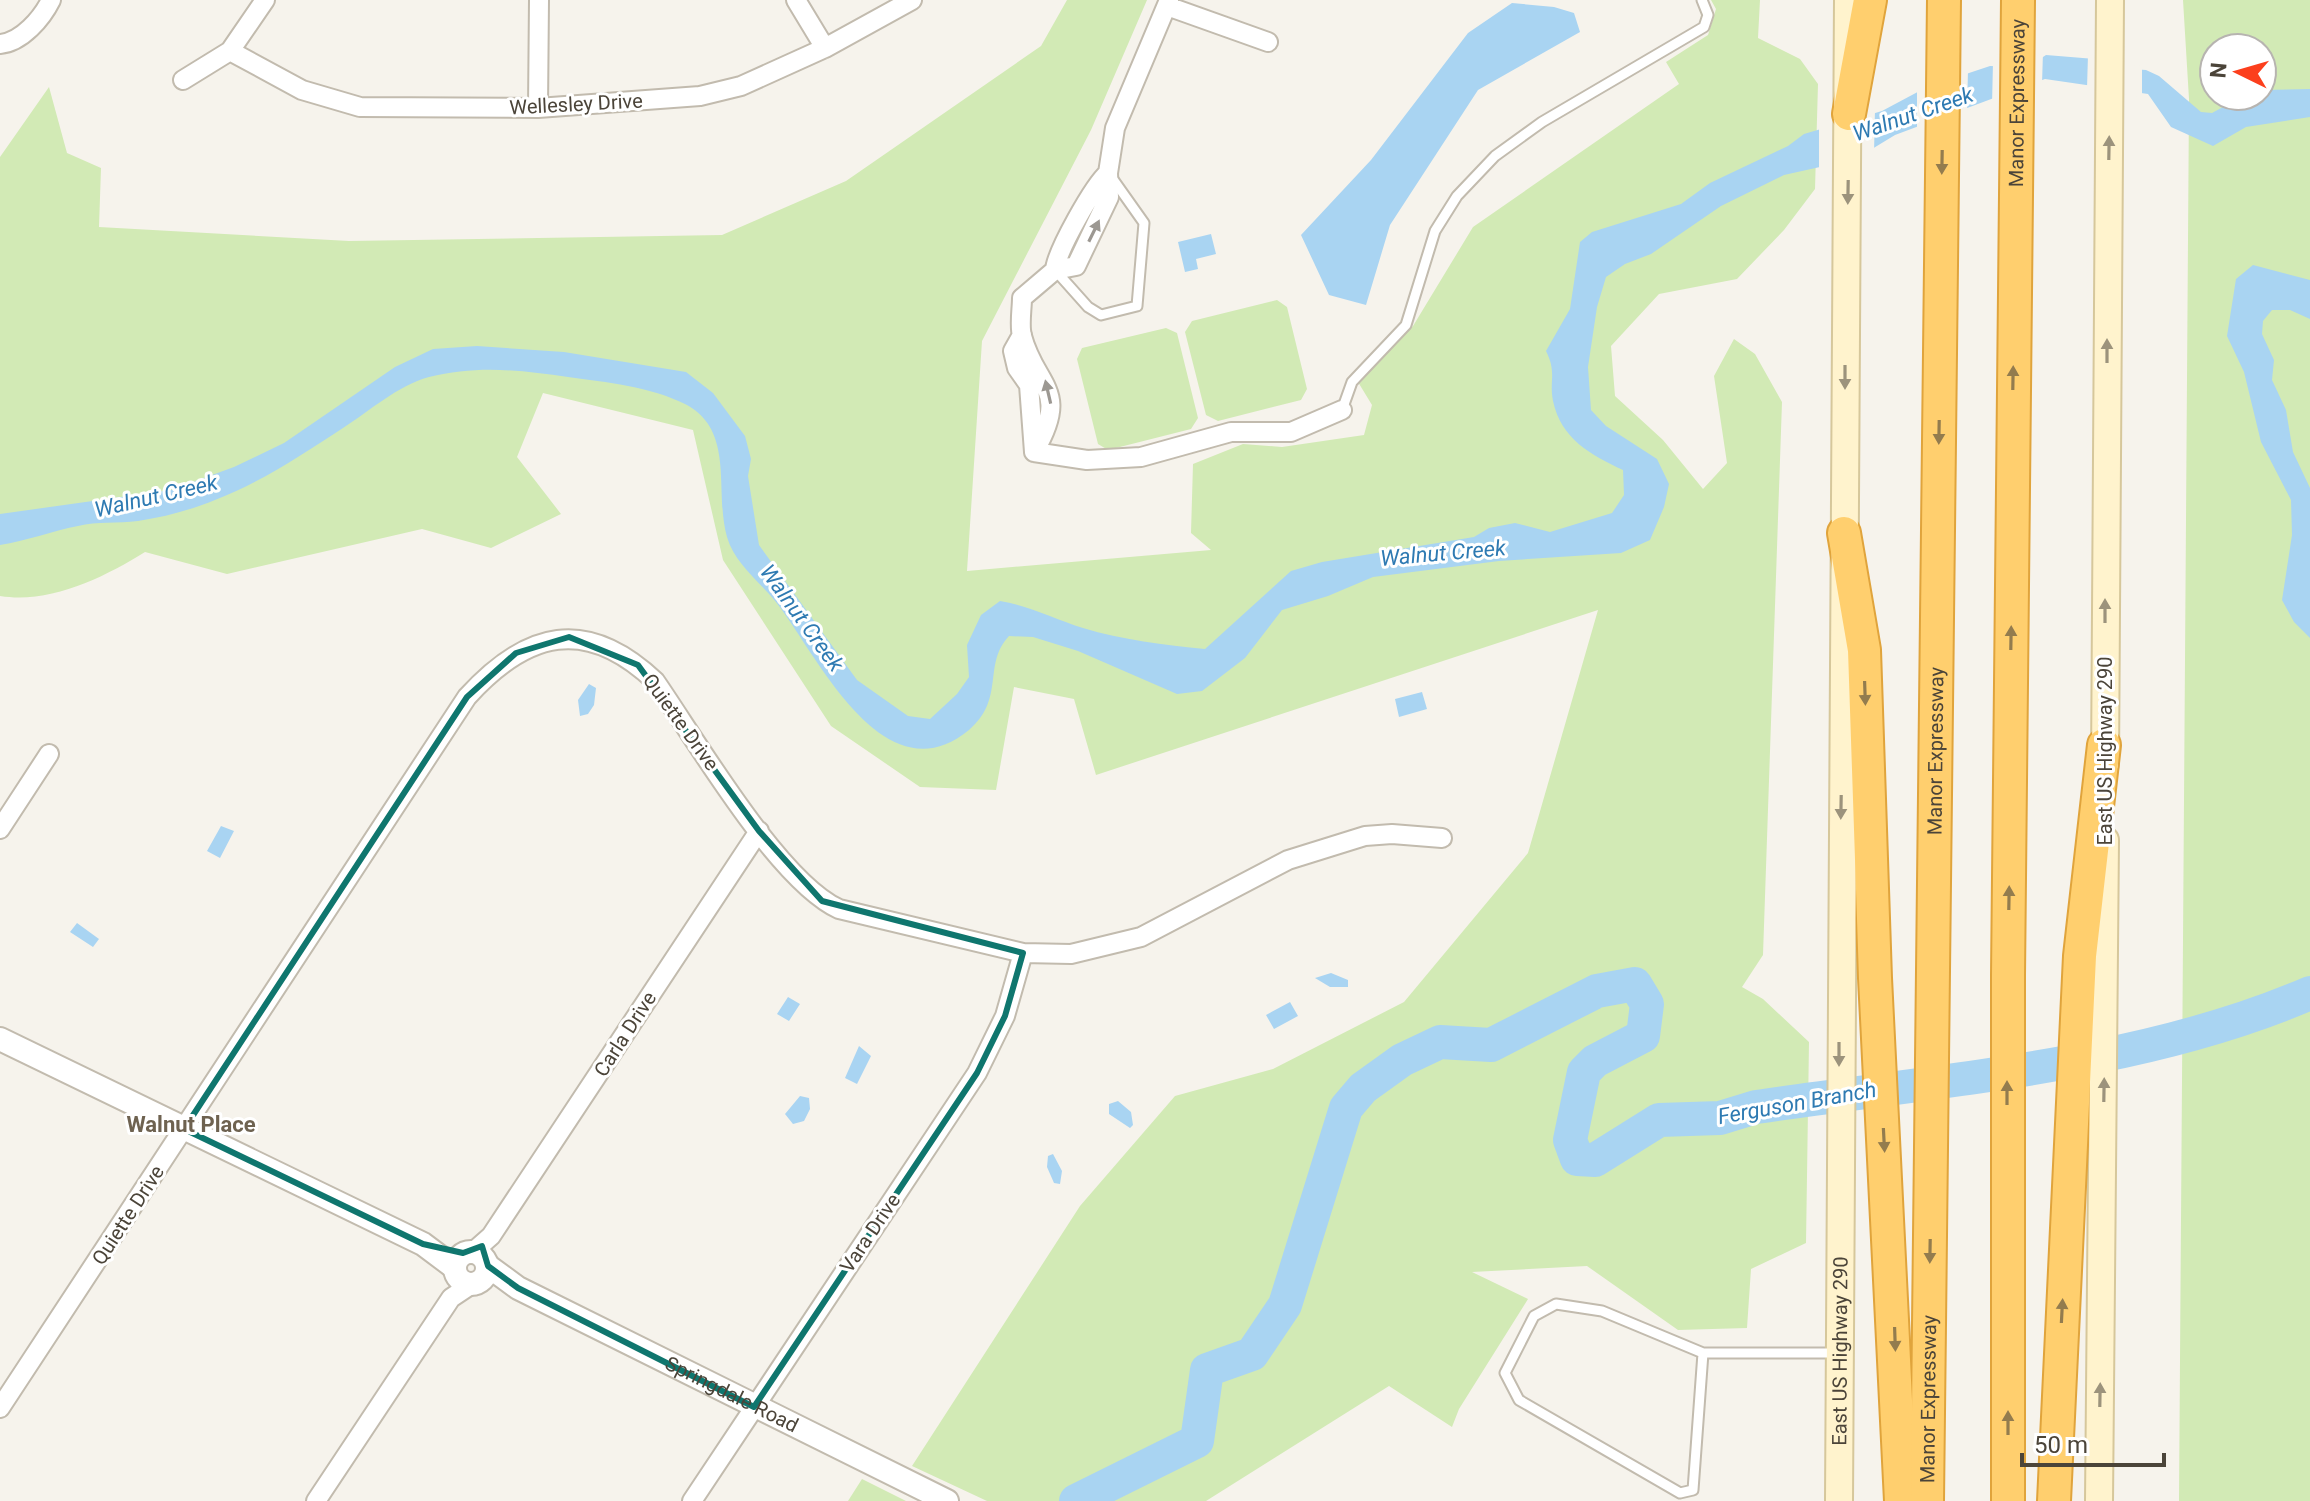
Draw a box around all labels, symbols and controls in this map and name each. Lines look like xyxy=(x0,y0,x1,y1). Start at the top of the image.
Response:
street label: Manor Expressway xyxy=(2004,18,2030,187)
north arrow xyxy=(2198,32,2278,112)
text: N xyxy=(2205,61,2232,79)
water label: Walnut Creek xyxy=(1850,81,1978,146)
street label: Wellesley Drive xyxy=(509,89,643,119)
one-way arrow xyxy=(2102,135,2115,160)
one-way arrow xyxy=(1936,150,1948,175)
one-way arrow xyxy=(1841,180,1854,205)
one-way arrow xyxy=(1087,219,1100,242)
one-way arrow xyxy=(2101,338,2113,363)
one-way arrow xyxy=(1839,365,1851,390)
one-way arrow xyxy=(2007,365,2019,390)
one-way arrow xyxy=(1041,380,1054,405)
one-way arrow xyxy=(1933,420,1945,445)
water label: Walnut Creek xyxy=(92,469,221,522)
water label: Walnut Creek xyxy=(1379,535,1508,571)
water label: Walnut Creek xyxy=(755,560,850,677)
one-way arrow xyxy=(2099,598,2111,623)
one-way arrow xyxy=(2005,625,2017,650)
street label: East US Highway 290 xyxy=(2093,656,2117,846)
street label: Manor Expressway xyxy=(1923,666,1948,835)
street label: Quiette Drive xyxy=(638,669,724,775)
one-way arrow xyxy=(1859,681,1872,706)
one-way arrow xyxy=(1835,795,1847,820)
one-way arrow xyxy=(2002,885,2015,910)
street label: Carla Drive xyxy=(589,987,661,1081)
one-way arrow xyxy=(1833,1042,1845,1067)
water label: Ferguson Branch xyxy=(1716,1077,1878,1129)
one-way arrow xyxy=(2098,1077,2111,1102)
one-way arrow xyxy=(2001,1080,2013,1105)
district label: Walnut Place xyxy=(126,1112,256,1137)
one-way arrow xyxy=(1877,1128,1890,1153)
street label: Quiette Drive xyxy=(87,1161,169,1269)
street label: Vara Drive xyxy=(835,1189,905,1277)
one-way arrow xyxy=(1924,1239,1936,1264)
street label: East US Highway 290 xyxy=(1827,1256,1852,1446)
one-way arrow xyxy=(2055,1298,2068,1323)
street label: Manor Expressway xyxy=(1915,1314,1941,1483)
one-way arrow xyxy=(1889,1327,1902,1352)
street label: Springdale Road xyxy=(661,1351,802,1437)
one-way arrow xyxy=(2094,1382,2107,1407)
one-way arrow xyxy=(2001,1410,2014,1435)
scale bar xyxy=(2022,1417,2164,1467)
text: 50 m xyxy=(2034,1431,2088,1459)

